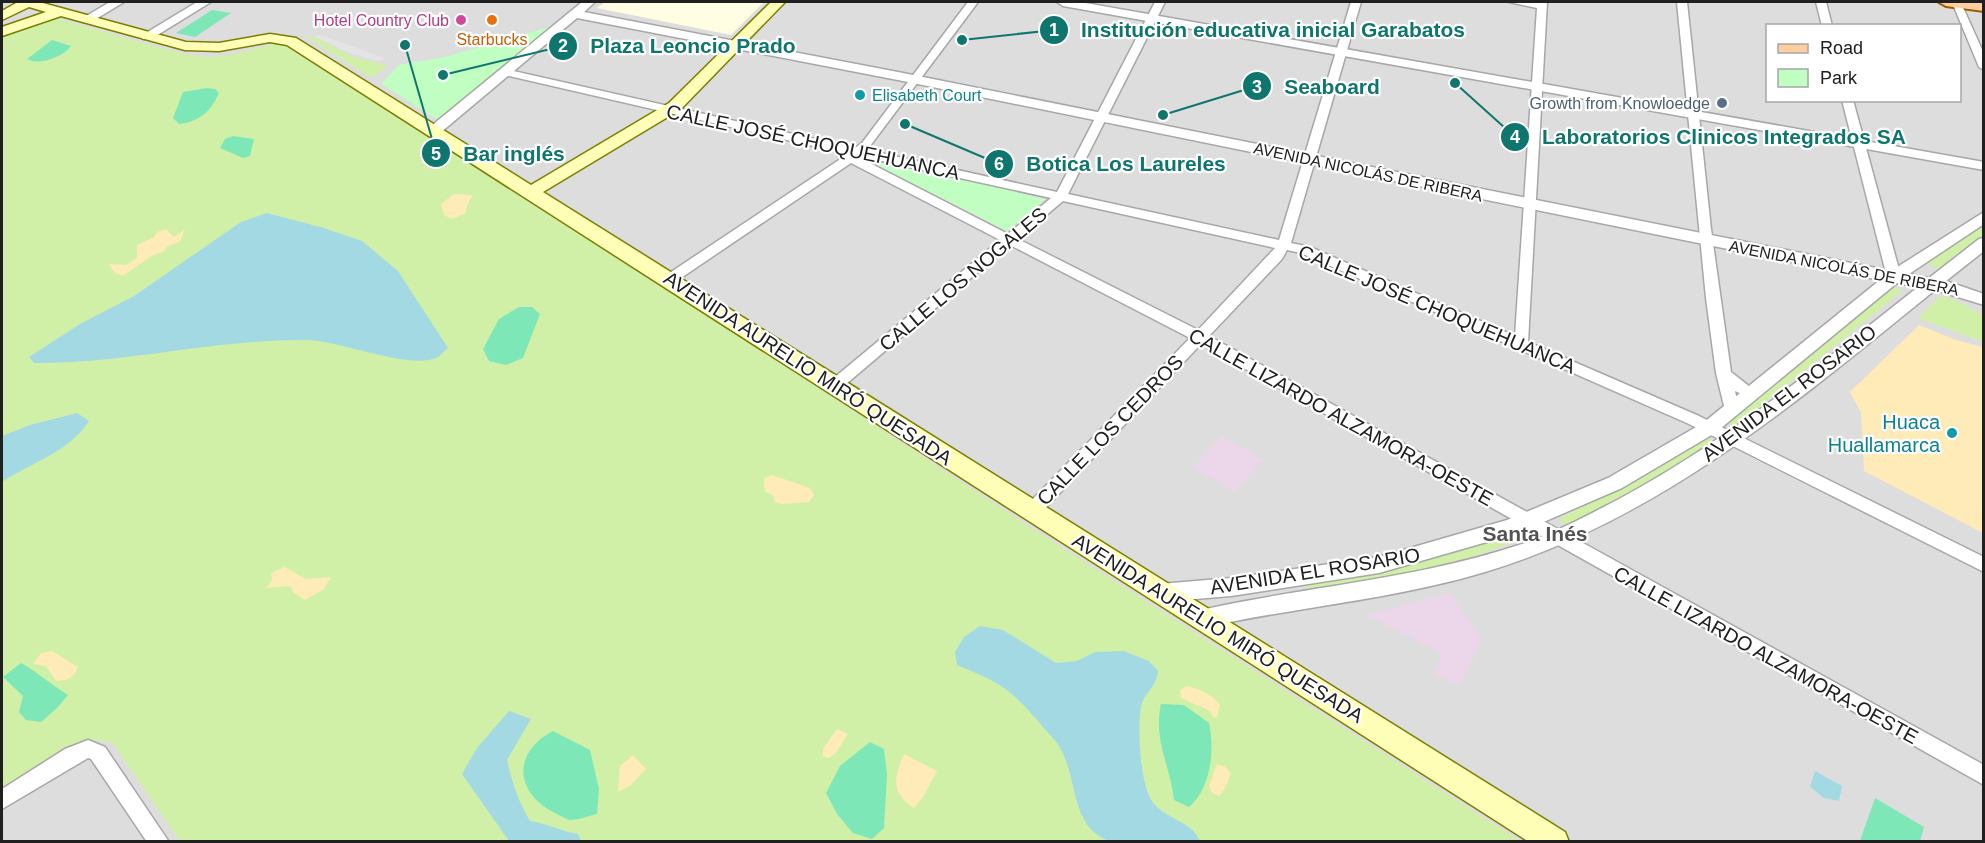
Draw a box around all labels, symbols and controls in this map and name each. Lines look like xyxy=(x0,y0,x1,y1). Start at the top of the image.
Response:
callout: Institución educativa inicial Garabatos xyxy=(1039,10,1477,49)
place label: Hotel Country Club xyxy=(314,12,449,29)
marker: Hotel Country Club xyxy=(454,13,468,27)
marker: Starbucks xyxy=(485,13,499,27)
text: Institución educativa inicial Garabatos xyxy=(1081,18,1465,41)
text: 1 xyxy=(1049,20,1059,40)
legend xyxy=(1766,24,1961,102)
callout: Plaza Leoncio Prado xyxy=(548,27,808,66)
place label: Starbucks xyxy=(456,31,528,48)
text: Plaza Leoncio Prado xyxy=(590,34,796,57)
text: 2 xyxy=(558,36,568,56)
text: Road xyxy=(1820,38,1863,58)
callout: Seaboard xyxy=(1242,67,1391,106)
text: Park xyxy=(1820,68,1858,88)
text: Seaboard xyxy=(1284,75,1380,98)
text: 3 xyxy=(1252,77,1262,97)
place label: Elisabeth Court xyxy=(872,87,982,104)
marker: Elisabeth Court xyxy=(853,88,867,102)
place label: Growth from Knowloedge xyxy=(1529,95,1710,112)
marker: Growth from Knowloedge xyxy=(1715,96,1729,110)
street label: CALLE JOSÉ CHOQUEHUANCA xyxy=(664,100,962,184)
callout: Laboratorios Clinicos Integrados SA xyxy=(1500,117,1918,156)
text: Laboratorios Clinicos Integrados SA xyxy=(1542,125,1906,148)
text: 4 xyxy=(1510,127,1520,147)
callout: Bar inglés xyxy=(421,134,577,173)
street label: AVENIDA NICOLÁS DE RIBERA xyxy=(1252,138,1485,205)
text: Bar inglés xyxy=(463,142,565,165)
text: 5 xyxy=(431,144,441,164)
callout: Botica Los Laureles xyxy=(984,145,1238,184)
text: Botica Los Laureles xyxy=(1026,152,1226,175)
text: 6 xyxy=(994,154,1004,174)
street label: CALLE LOS NOGALES xyxy=(875,203,1051,355)
street label: AVENIDA NICOLÁS DE RIBERA xyxy=(1728,236,1961,299)
street label: CALLE JOSÉ CHOQUEHUANCA xyxy=(1295,240,1579,378)
street label: AVENIDA AURELIO MIRÓ QUESADA xyxy=(660,267,957,470)
street label: AVENIDA EL ROSARIO xyxy=(1698,320,1880,466)
street label: CALLE LIZARDO ALZAMORA-OESTE xyxy=(1185,324,1497,510)
street label: CALLE LOS CEDROS xyxy=(1033,350,1187,510)
place label: Huaca Huallamarca xyxy=(1828,411,1941,456)
marker: Huaca Huallamarca xyxy=(1945,426,1959,440)
district label: Santa Inés xyxy=(1482,522,1588,545)
street label: AVENIDA AURELIO MIRÓ QUESADA xyxy=(1069,529,1368,727)
street label: AVENIDA EL ROSARIO xyxy=(1208,544,1422,598)
street label: CALLE LIZARDO ALZAMORA-OESTE xyxy=(1610,562,1922,748)

